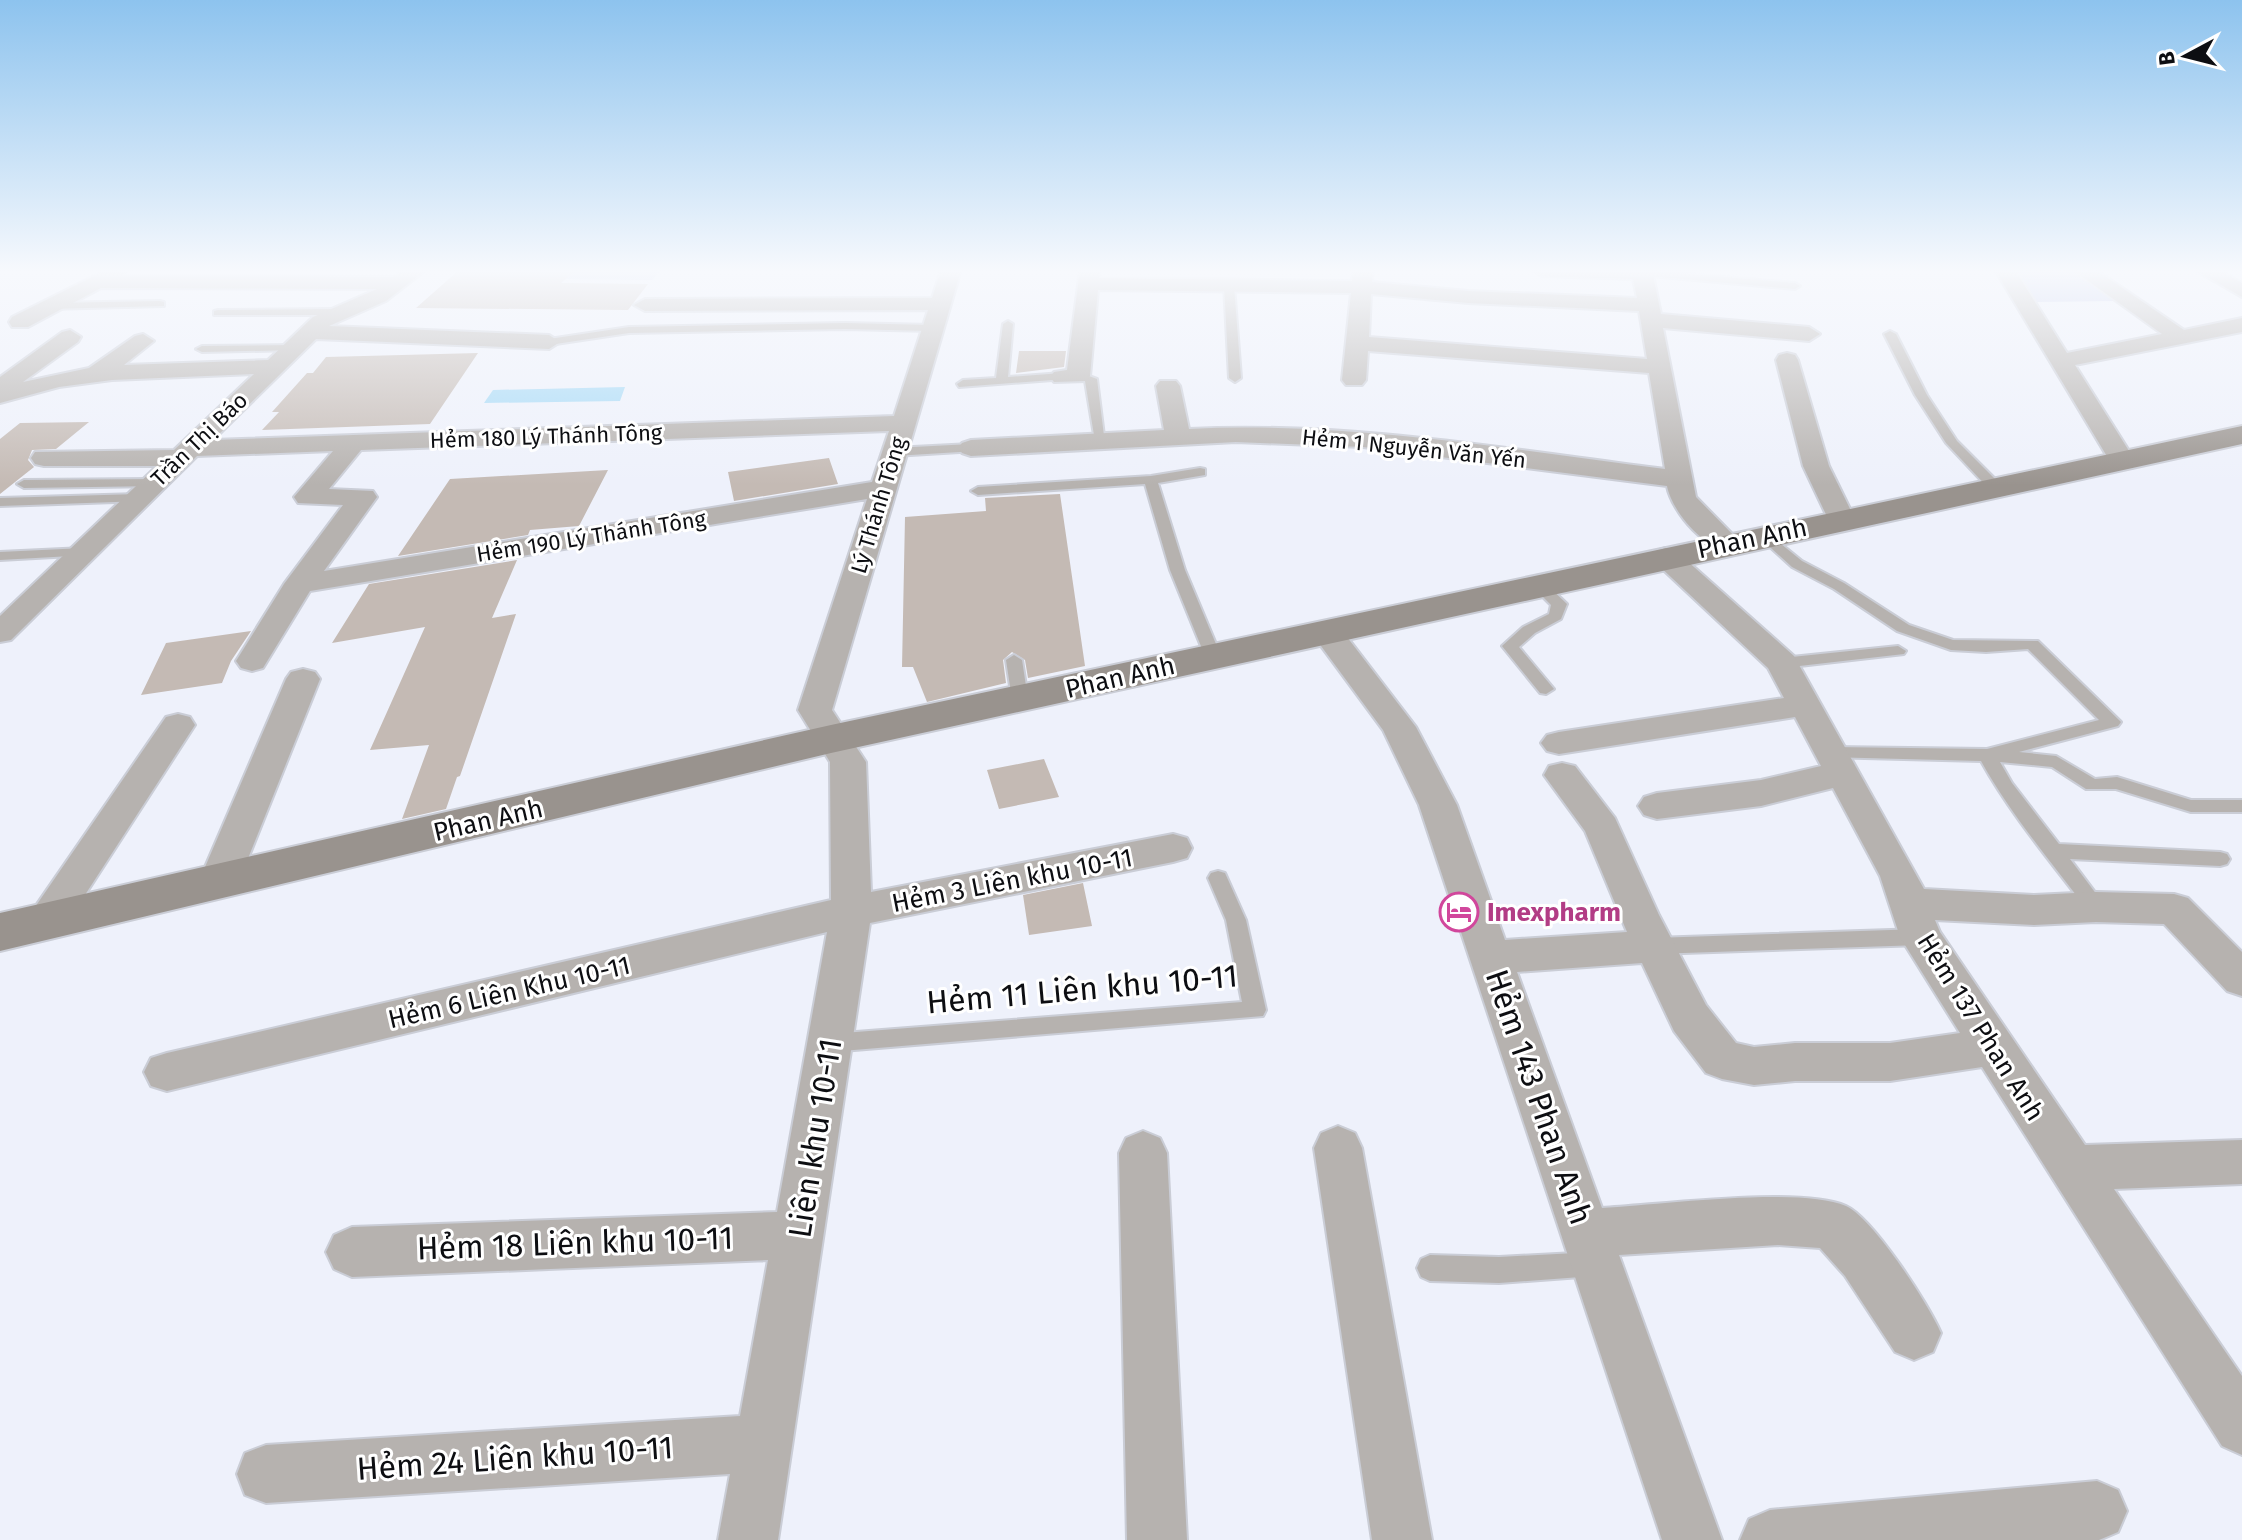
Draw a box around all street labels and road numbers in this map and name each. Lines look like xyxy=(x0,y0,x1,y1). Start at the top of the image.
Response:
street label: Trần Thị Báo xyxy=(146,387,253,492)
street label: Hẻm 180 Lý Thánh Tông xyxy=(429,419,663,454)
street label: Hẻm 1 Nguyễn Văn Yến xyxy=(1301,423,1527,474)
street label: Lý Thánh Tông xyxy=(845,433,912,577)
street label: Hẻm 190 Lý Thánh Tông xyxy=(474,505,708,568)
street label: Phan Anh xyxy=(1694,512,1810,565)
street label: Phan Anh xyxy=(1062,650,1178,705)
street label: Phan Anh xyxy=(430,793,546,848)
street label: Hẻm 3 Liên khu 10-11 xyxy=(889,842,1135,919)
street label: Hẻm 137 Phan Anh xyxy=(1910,928,2051,1127)
street label: Hẻm 6 Liên Khu 10-11 xyxy=(385,950,633,1035)
street label: Hẻm 11 Liên khu 10-11 xyxy=(925,956,1239,1022)
street label: Hẻm 143 Phan Anh xyxy=(1478,965,1600,1229)
street label: Liên khu 10-11 xyxy=(780,1036,850,1240)
street label: Hẻm 18 Liên khu 10-11 xyxy=(416,1218,734,1268)
street label: Hẻm 24 Liên khu 10-11 xyxy=(356,1428,674,1488)

